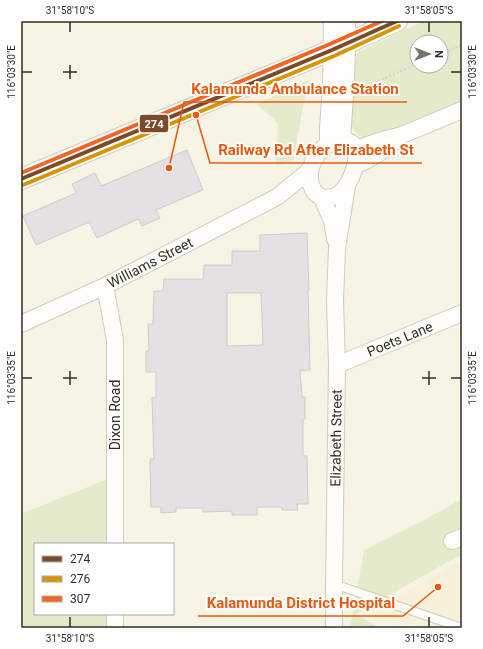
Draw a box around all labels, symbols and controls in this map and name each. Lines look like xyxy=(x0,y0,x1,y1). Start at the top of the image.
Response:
text: 31°58'10"S xyxy=(46,5,94,16)
text: 31°58'05"S xyxy=(405,5,453,16)
north arrow xyxy=(409,34,449,74)
text: 116°03'30"E xyxy=(6,45,17,99)
text: 116°03'30"E xyxy=(467,45,478,99)
text: N xyxy=(432,50,445,58)
callout: Kalamunda Ambulance Station xyxy=(184,75,407,102)
text: Kalamunda Ambulance Station xyxy=(191,80,399,98)
line badge: 274 xyxy=(139,114,169,133)
text: 274 xyxy=(145,118,164,131)
callout: Railway Rd After Elizabeth St xyxy=(210,136,422,163)
text: Railway Rd After Elizabeth St xyxy=(218,141,414,159)
street label: Williams Street xyxy=(105,234,196,291)
street label: Poets Lane xyxy=(364,318,435,360)
text: 116°03'35"E xyxy=(6,351,17,405)
text: 116°03'35"E xyxy=(467,351,478,405)
street label: Dixon Road xyxy=(107,380,123,450)
street label: Elizabeth Street xyxy=(327,389,345,487)
legend xyxy=(34,543,174,615)
text: 274 xyxy=(70,552,90,566)
text: 276 xyxy=(70,572,90,586)
callout: Kalamunda District Hospital xyxy=(198,589,403,616)
text: 307 xyxy=(70,592,90,606)
text: Kalamunda District Hospital xyxy=(207,594,395,612)
text: 31°58'10"S xyxy=(46,633,94,644)
text: 31°58'05"S xyxy=(405,633,453,644)

